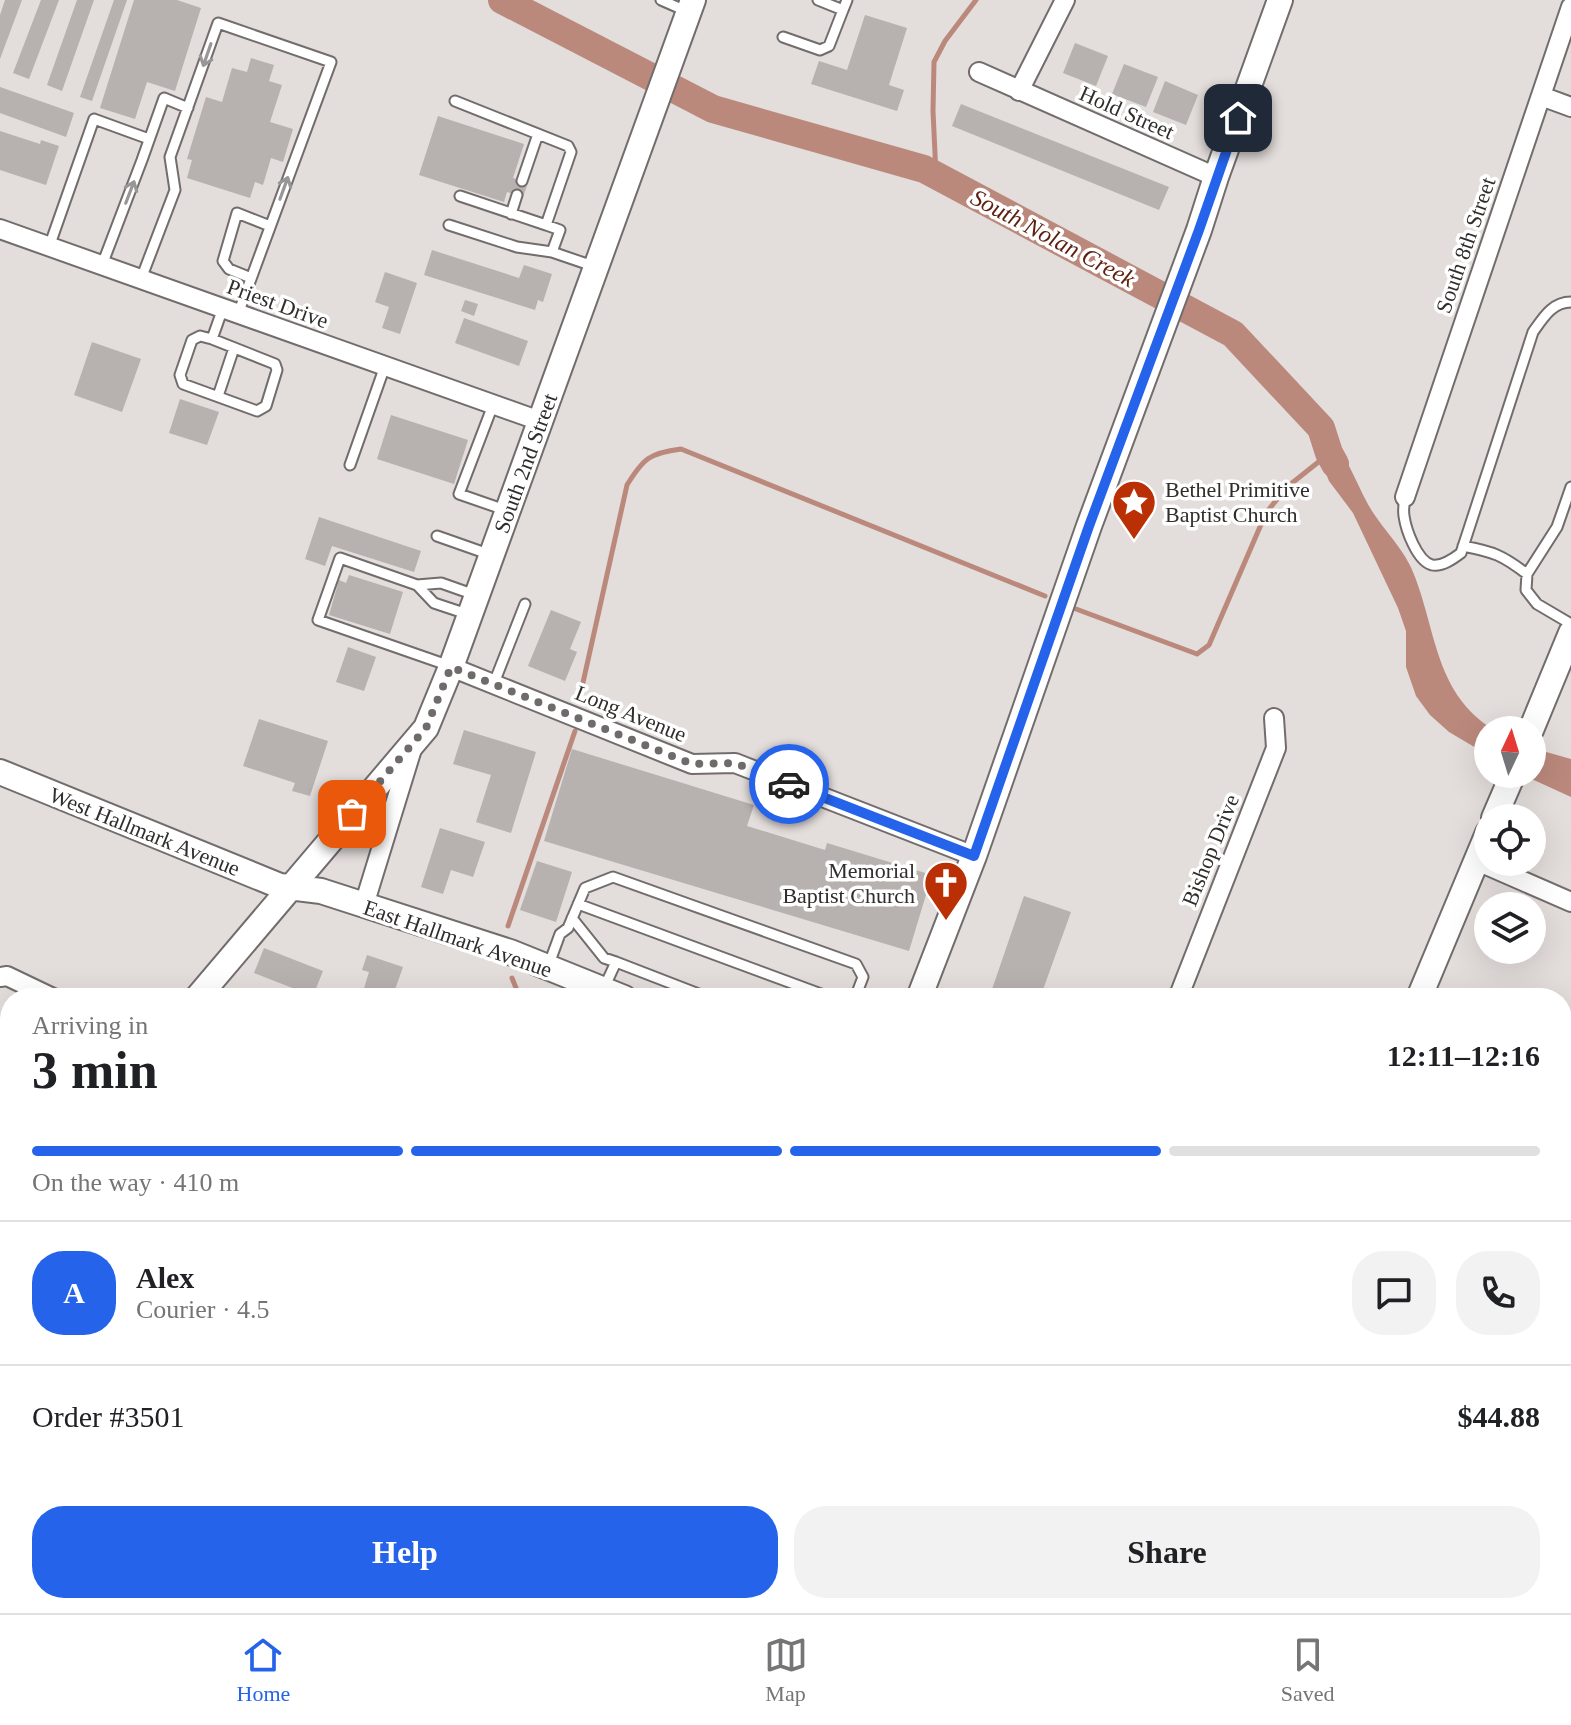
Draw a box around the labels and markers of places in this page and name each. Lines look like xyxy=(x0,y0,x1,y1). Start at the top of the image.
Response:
pin xyxy=(1204,84,1272,152)
place label: Bethel Primitive Baptist Church xyxy=(1165,477,1310,527)
place icon: Bethel Primitive Baptist Church xyxy=(1110,478,1158,541)
pin xyxy=(318,780,386,848)
place label: Memorial Baptist Church xyxy=(782,858,915,908)
church icon: Memorial Baptist Church xyxy=(922,859,970,922)

